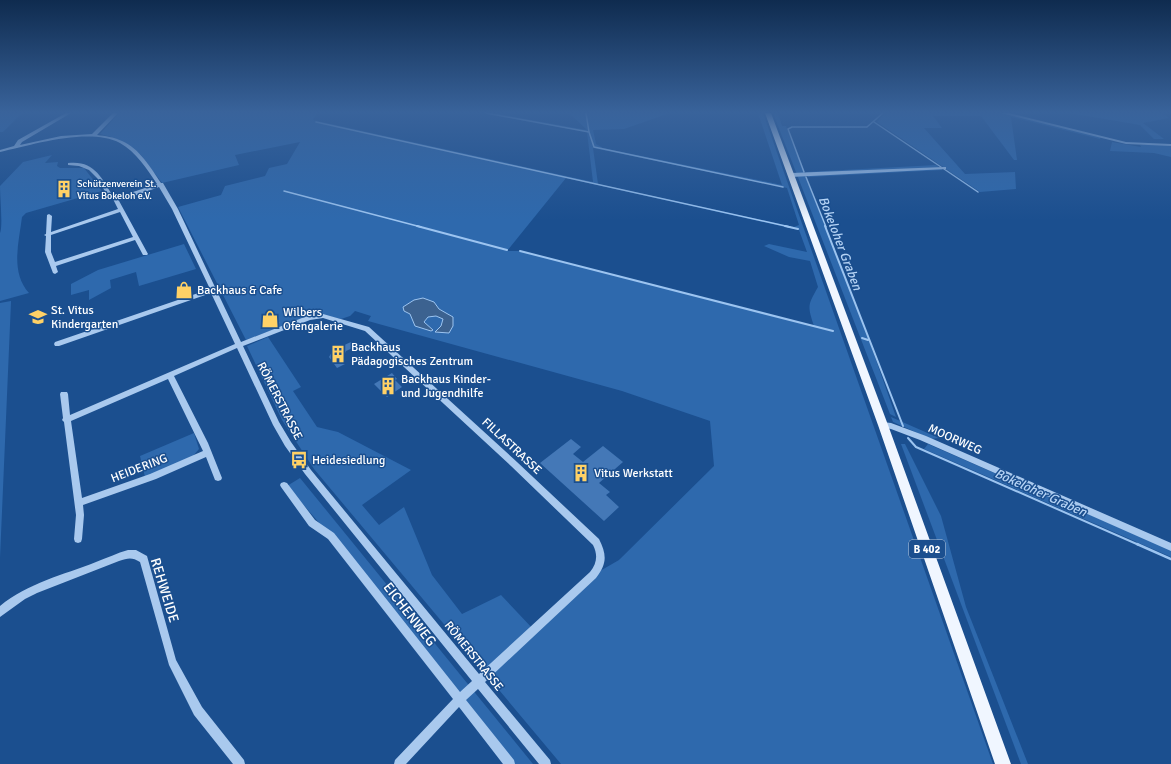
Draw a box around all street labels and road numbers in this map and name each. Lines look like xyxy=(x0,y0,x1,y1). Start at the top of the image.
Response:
street label: RÖMERSTRASSE xyxy=(253,360,306,443)
street label: FILLASTRASSE xyxy=(479,415,545,478)
street label: MOORWEG xyxy=(926,421,984,458)
street label: HEIDERING xyxy=(109,451,170,486)
road number: B 402 xyxy=(909,540,945,558)
street label: REHWEIDE xyxy=(147,556,182,625)
street label: EICHENWEG xyxy=(379,579,440,650)
street label: RÖMERSTRASSE xyxy=(441,618,506,694)

